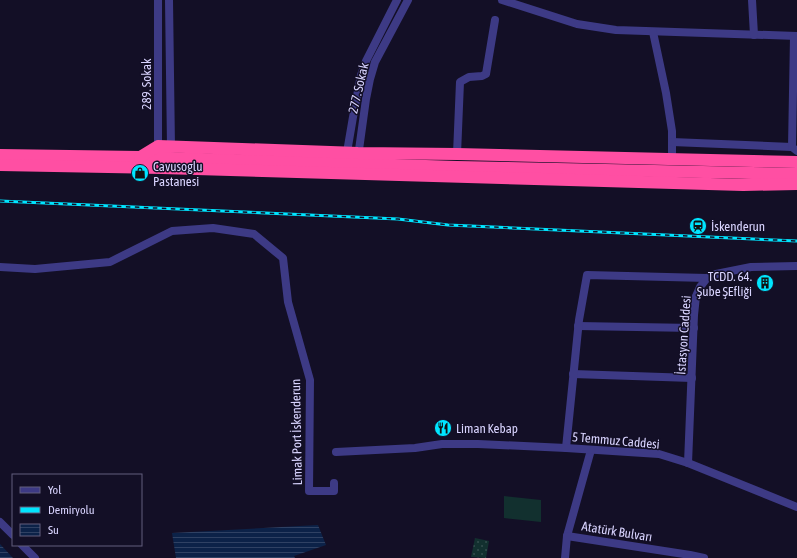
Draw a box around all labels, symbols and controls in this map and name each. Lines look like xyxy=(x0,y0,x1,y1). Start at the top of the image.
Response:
street label: 289. Sokak xyxy=(139,58,154,110)
street label: 277. Sokak xyxy=(345,61,372,115)
place label: Cavusoglu Pastanesi xyxy=(153,159,203,189)
shop icon: Cavusoglu Pastanesi xyxy=(130,163,150,183)
station icon: İskenderun xyxy=(688,216,708,236)
place label: İskenderun xyxy=(711,219,765,234)
place label: TCDD. 64. Şube ŞEfliği xyxy=(697,269,752,299)
building icon: TCDD. 64. Şube ŞEfliği xyxy=(755,273,775,293)
street label: İstasyon Caddesi xyxy=(673,295,694,375)
street label: Limak Port İskenderun xyxy=(288,379,305,485)
restaurant icon: Liman Kebap xyxy=(433,418,453,438)
place label: Liman Kebap xyxy=(456,421,518,436)
street label: 5 Temmuz Caddesi xyxy=(572,429,660,452)
legend xyxy=(12,474,142,546)
text: Yol xyxy=(48,483,62,497)
text: Demiryolu xyxy=(48,503,95,517)
street label: Atatürk Bulvarı xyxy=(581,519,653,544)
text: Su xyxy=(48,523,59,537)

